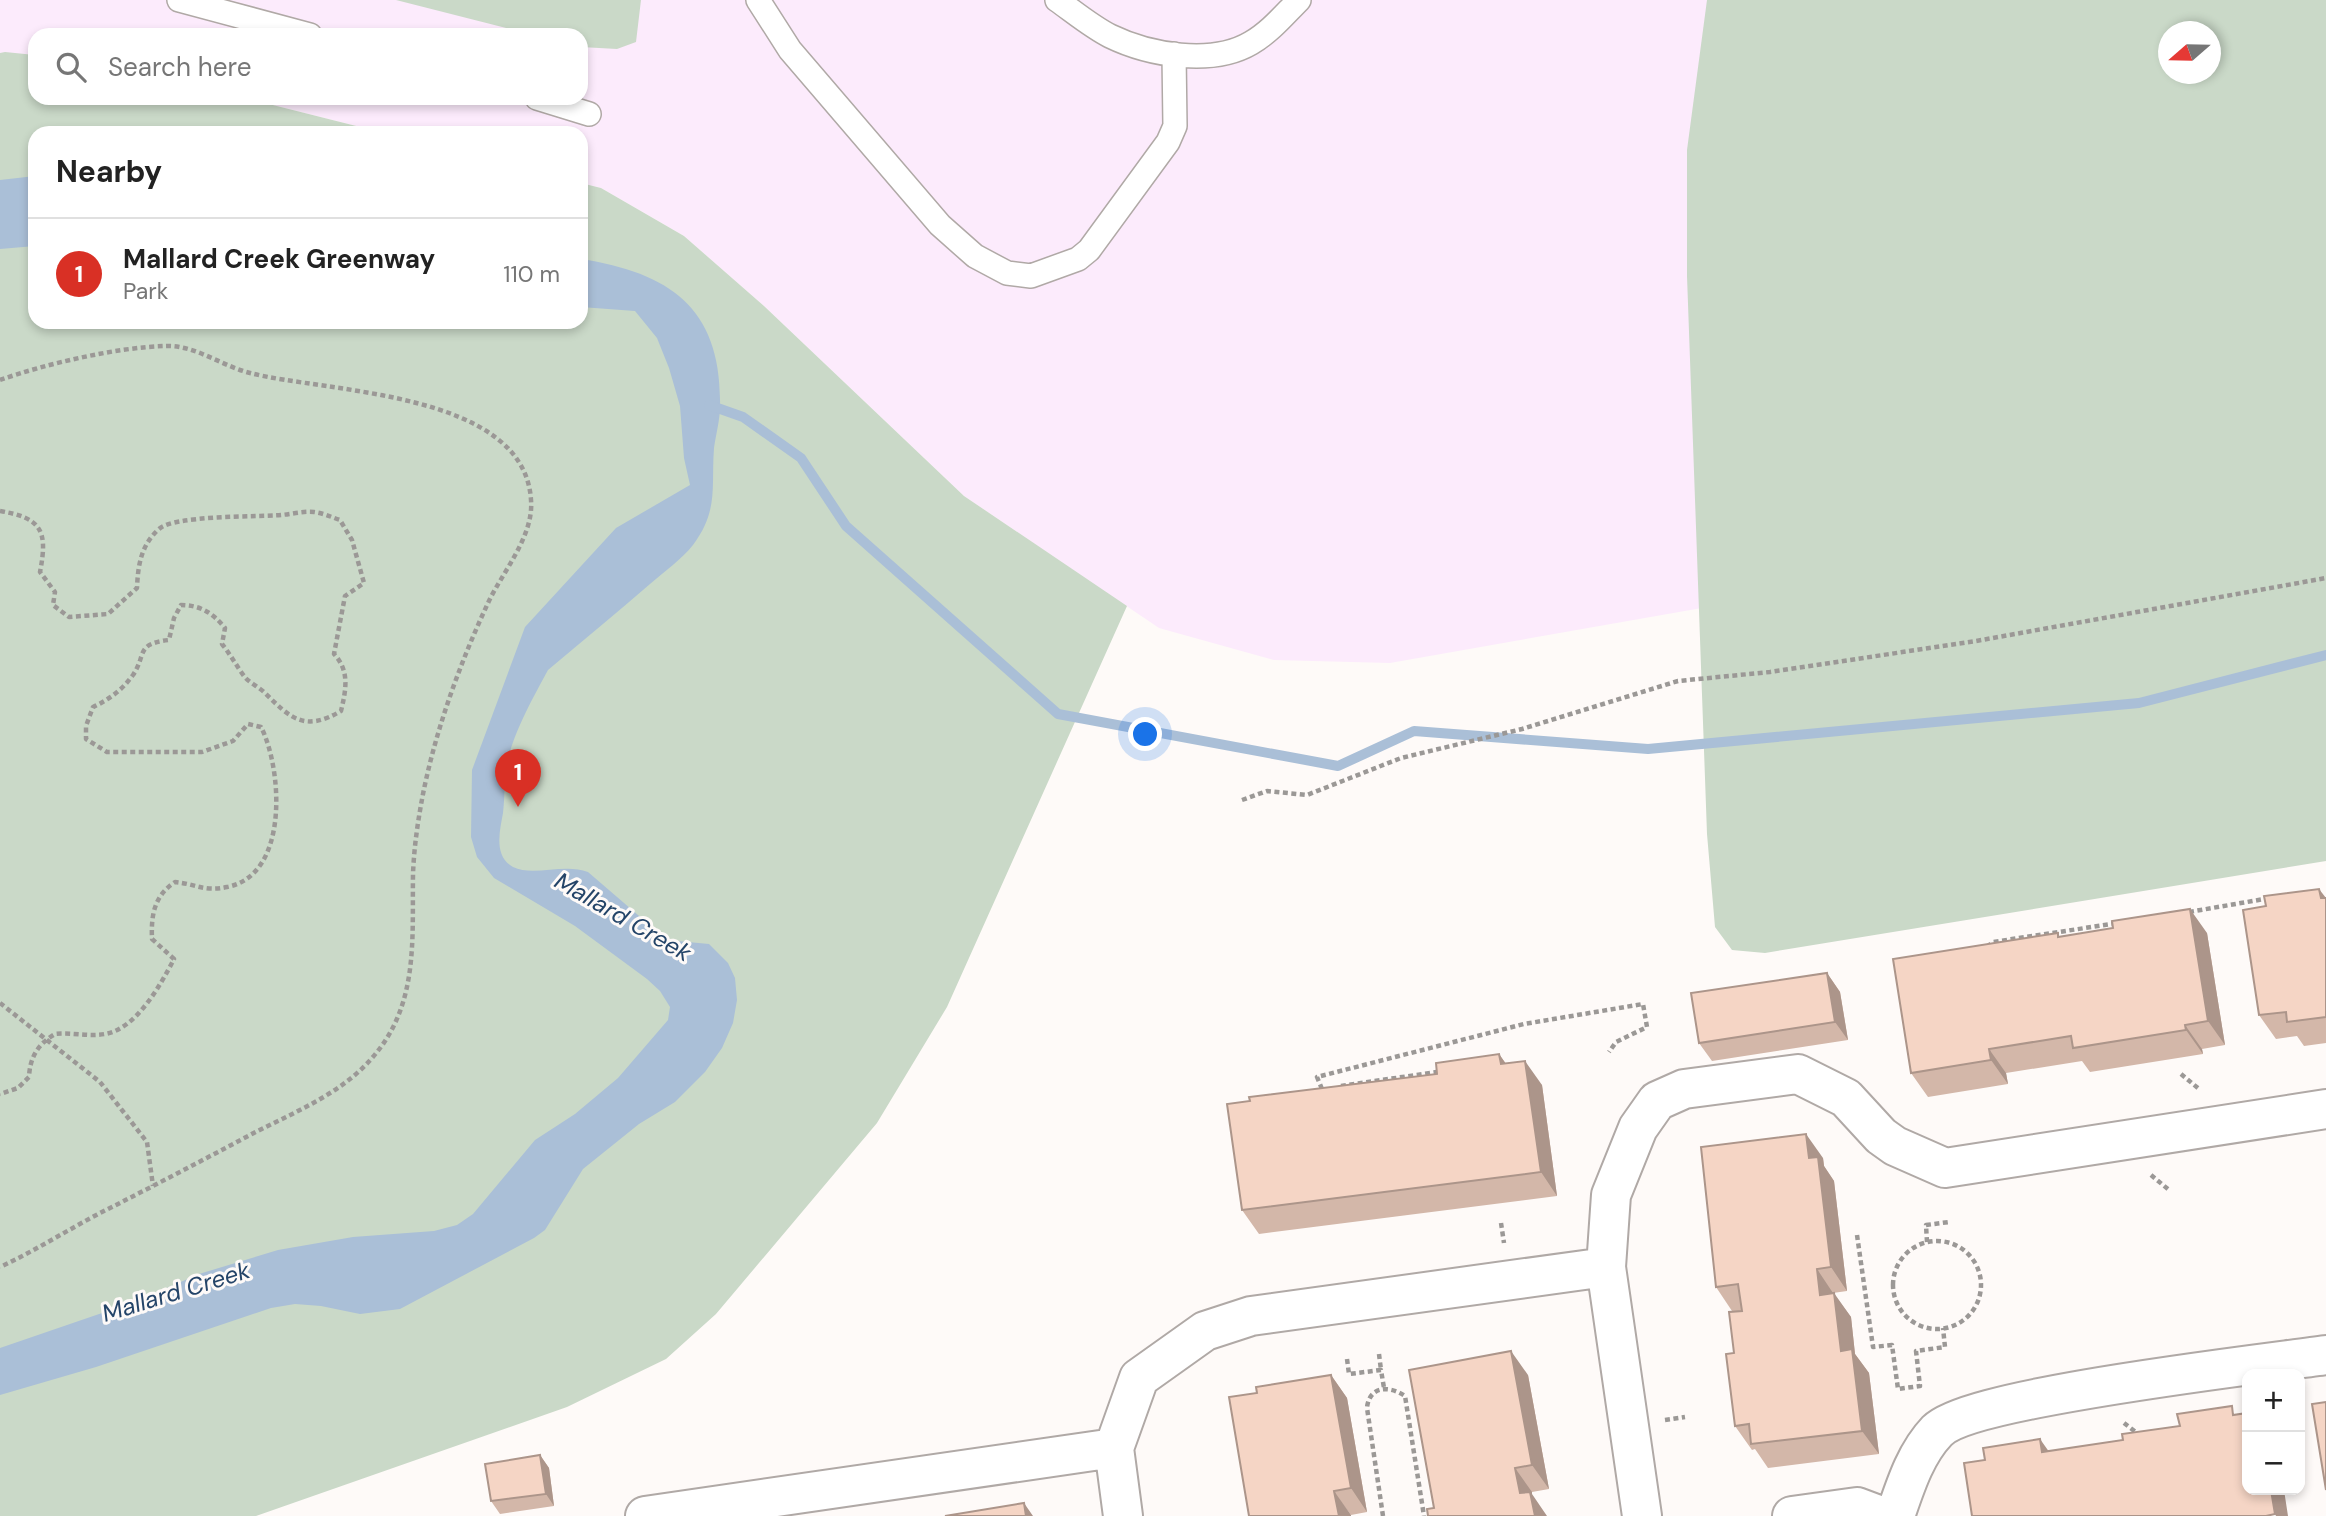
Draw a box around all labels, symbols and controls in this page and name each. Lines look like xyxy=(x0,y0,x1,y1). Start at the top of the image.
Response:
north arrow xyxy=(2158,21,2221,84)
search box xyxy=(28,28,588,105)
icon: search xyxy=(52,48,90,86)
text: Search here xyxy=(108,50,251,84)
text: Nearby xyxy=(56,152,162,191)
text: Mallard Creek Greenway xyxy=(123,242,435,276)
text: 1 xyxy=(75,259,83,289)
text: 110 m xyxy=(503,259,560,289)
text: Park xyxy=(123,276,168,306)
your location xyxy=(1128,717,1162,751)
pin: 1 xyxy=(495,749,541,807)
water label: Mallard Creek xyxy=(549,865,698,969)
water label: Mallard Creek xyxy=(98,1254,254,1329)
map controls xyxy=(2242,1369,2305,1495)
button: + xyxy=(2242,1369,2305,1432)
button: − xyxy=(2242,1432,2305,1495)

